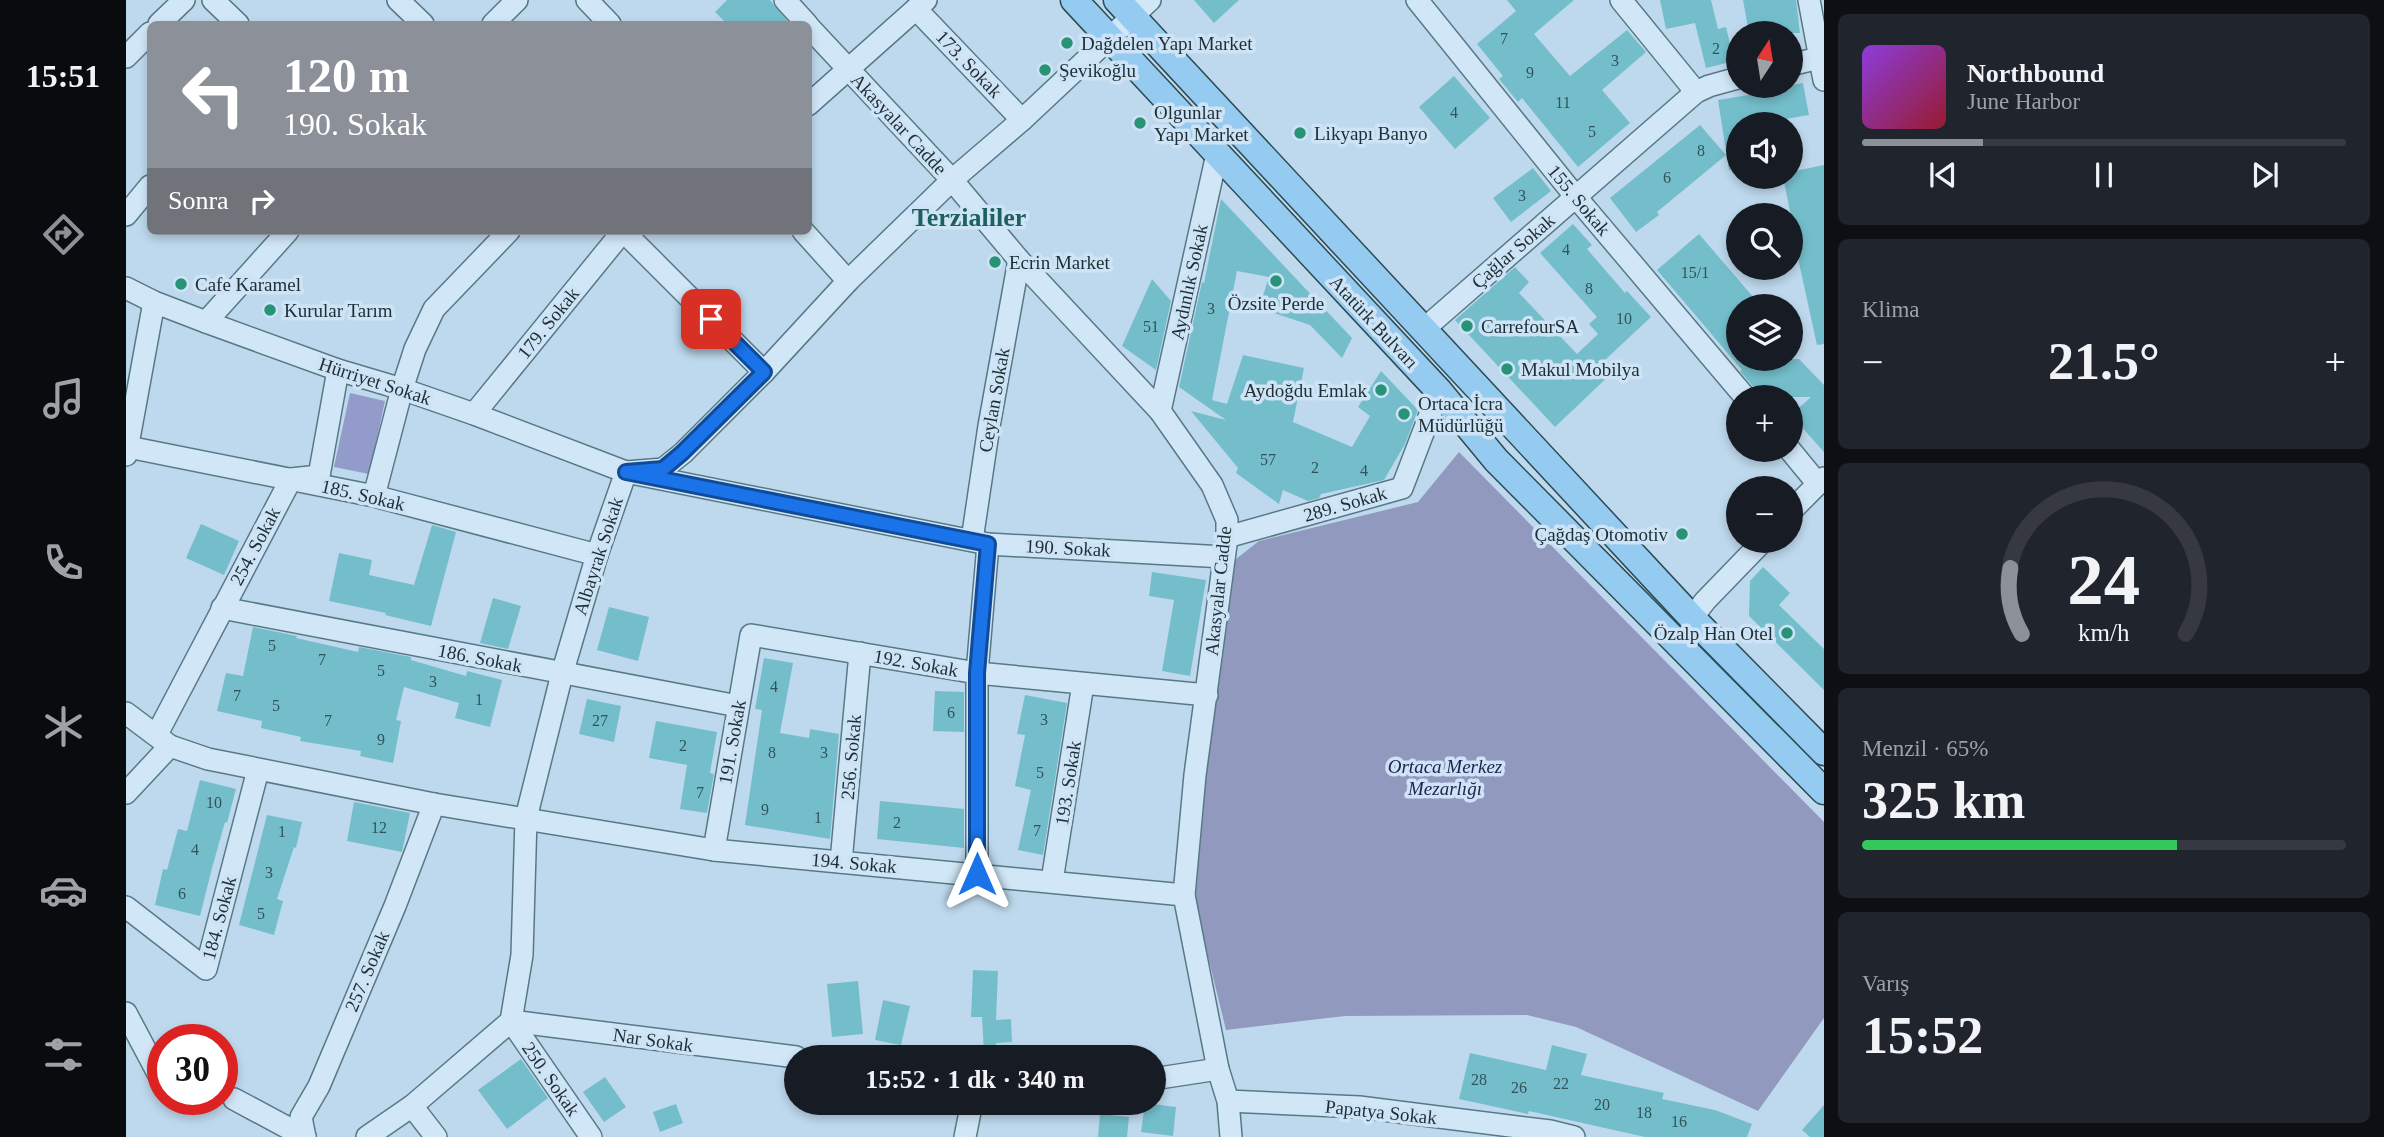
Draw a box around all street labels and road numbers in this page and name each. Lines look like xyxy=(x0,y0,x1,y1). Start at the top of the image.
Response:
street label: 173. Sokak xyxy=(932,26,1007,102)
street label: Akasyalar Cadde xyxy=(847,69,951,179)
street label: 155. Sokak xyxy=(1543,161,1615,240)
street label: Çağlar Sokak xyxy=(1467,209,1559,293)
street label: Aydınlık Sokak xyxy=(1166,222,1212,342)
street label: Atatürk Bulvarı xyxy=(1325,271,1423,373)
street label: 179. Sokak xyxy=(513,283,583,363)
street label: Ceylan Sokak xyxy=(974,345,1014,454)
street label: Hürriyet Sokak xyxy=(316,353,434,409)
street label: 185. Sokak xyxy=(319,475,408,515)
street label: 289. Sokak xyxy=(1301,482,1389,526)
street label: Albayrak Sokak xyxy=(569,494,627,618)
street label: 254. Sokak xyxy=(226,503,285,589)
street label: Akasyalar Cadde xyxy=(1201,525,1235,657)
street label: 190. Sokak xyxy=(1025,535,1112,561)
street label: 186. Sokak xyxy=(436,640,524,677)
street label: 192. Sokak xyxy=(872,645,960,681)
street label: 191. Sokak xyxy=(714,698,750,786)
street label: 256. Sokak xyxy=(837,713,865,801)
street label: 193. Sokak xyxy=(1051,739,1085,827)
street label: 194. Sokak xyxy=(810,849,898,877)
street label: 184. Sokak xyxy=(198,874,240,962)
street label: 257. Sokak xyxy=(341,927,394,1014)
street label: Nar Sokak xyxy=(612,1024,695,1056)
street label: 250. Sokak xyxy=(518,1038,584,1120)
street label: Papatya Sokak xyxy=(1324,1096,1438,1128)

